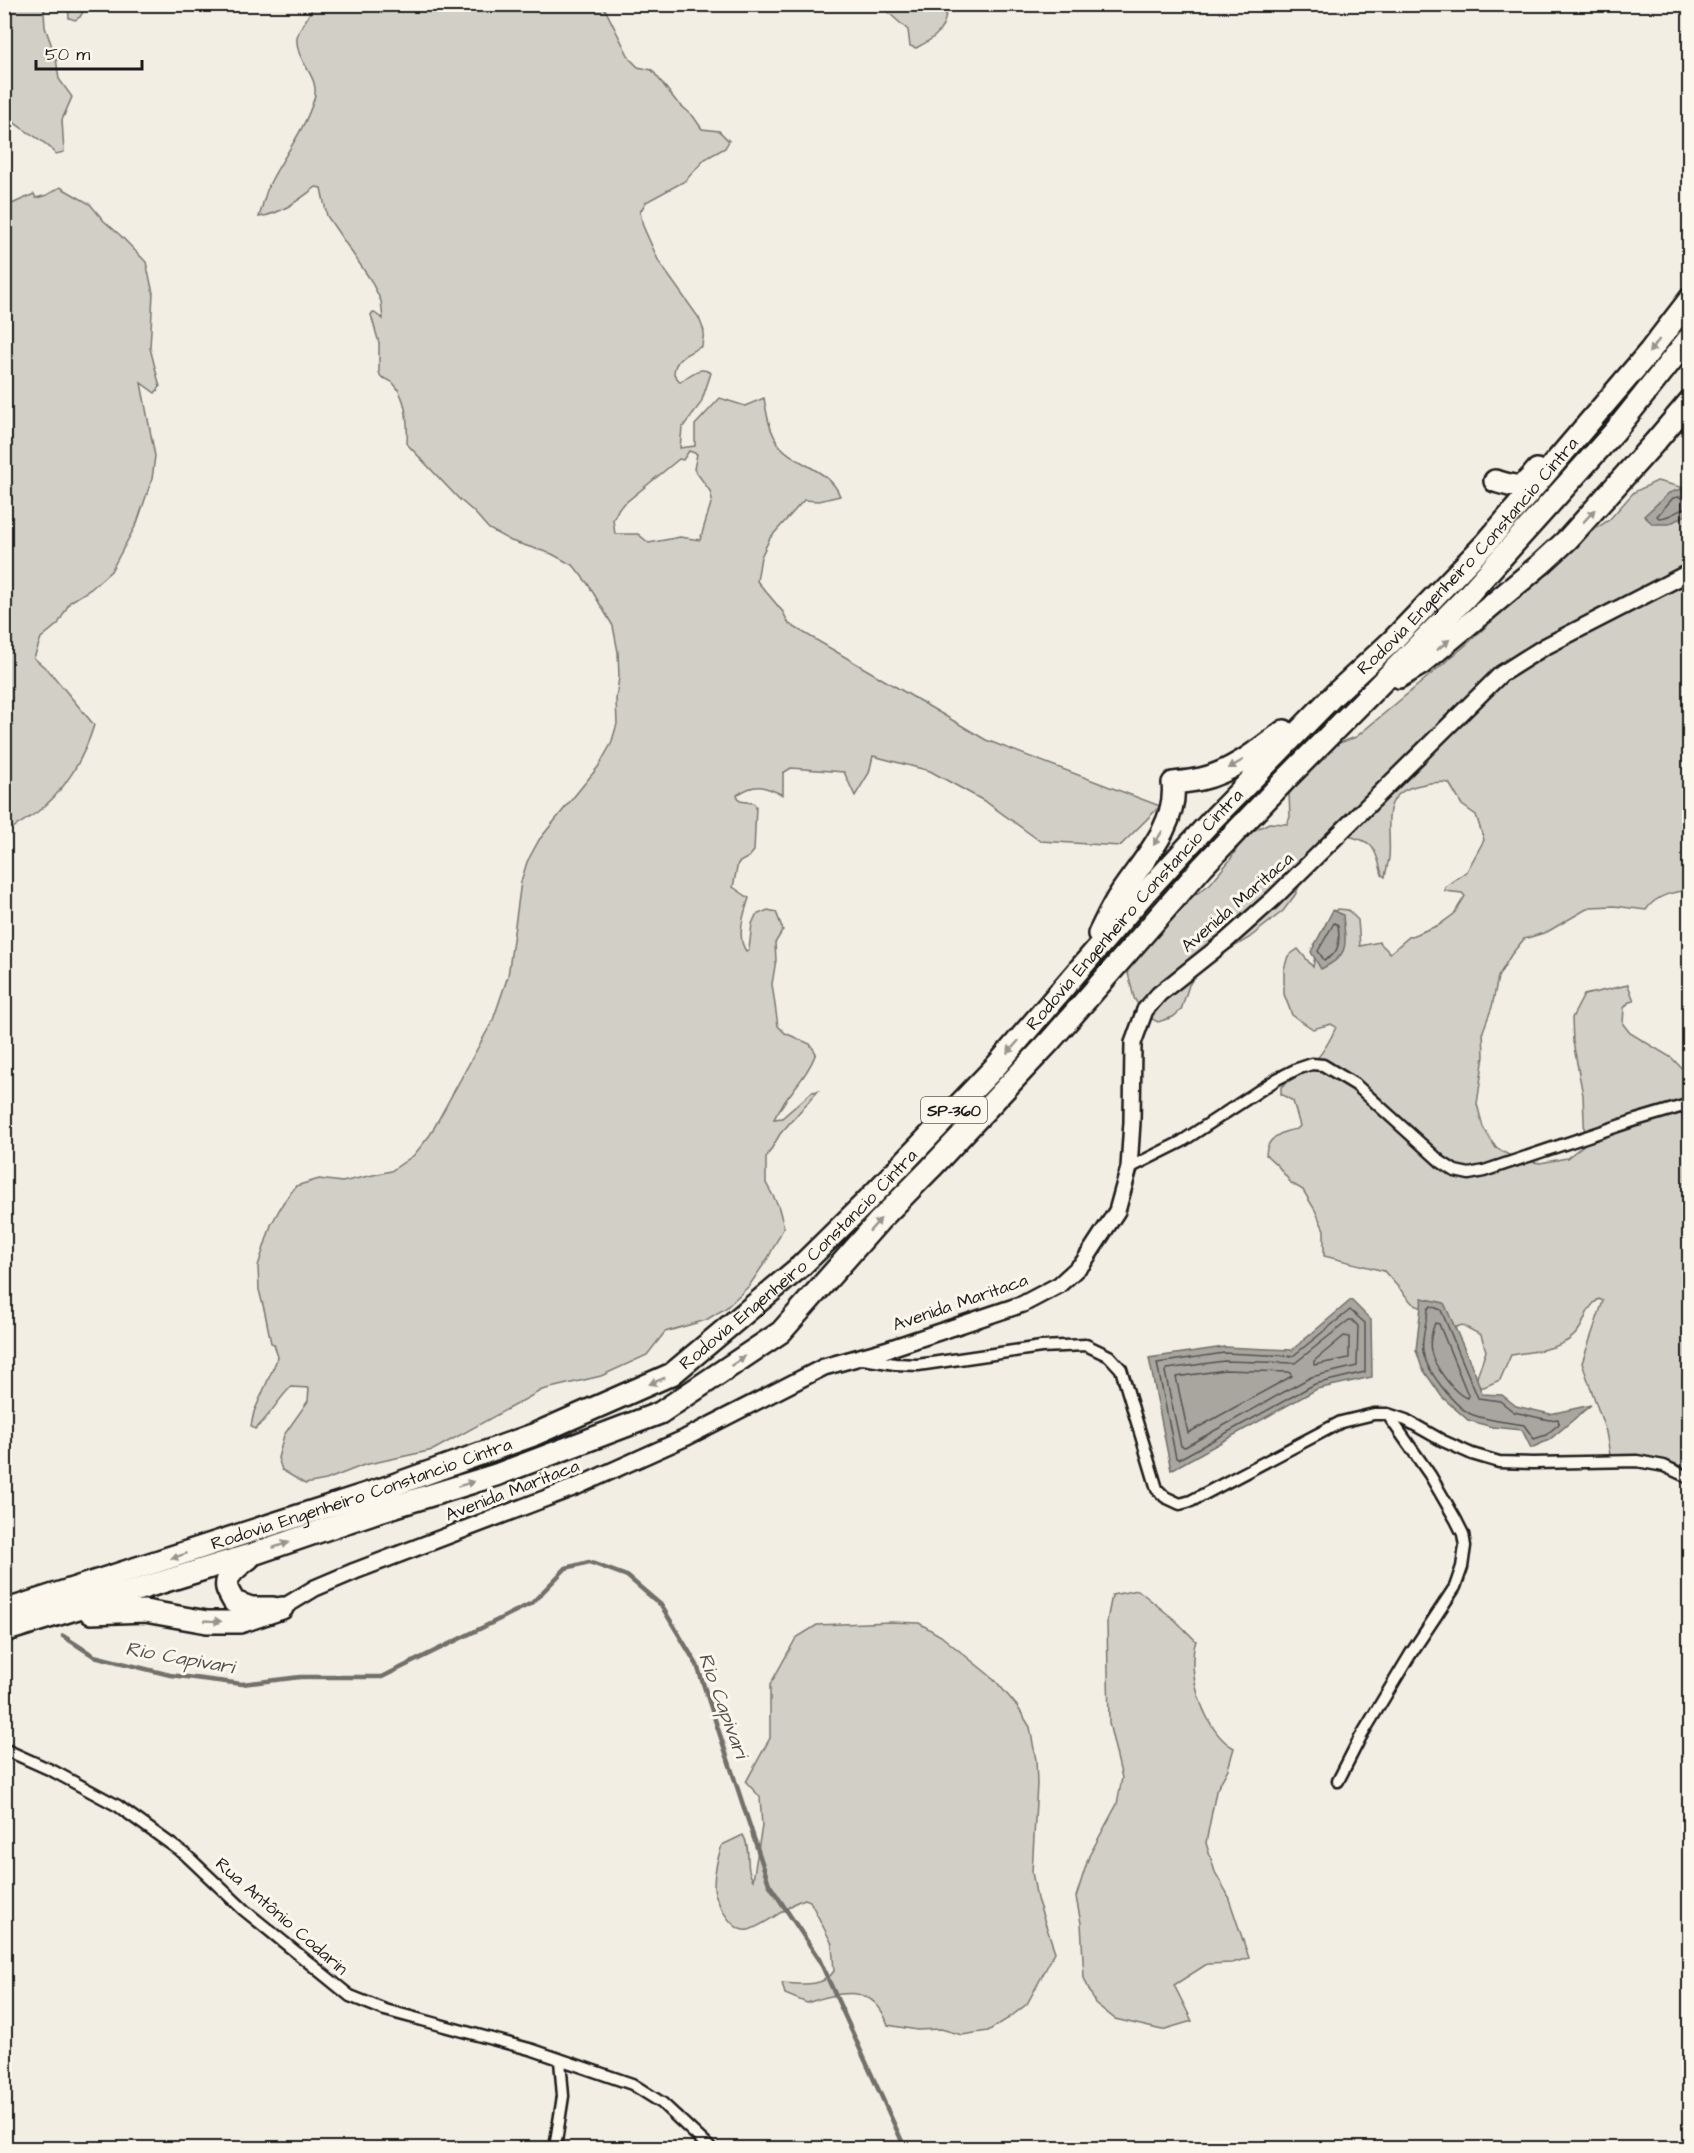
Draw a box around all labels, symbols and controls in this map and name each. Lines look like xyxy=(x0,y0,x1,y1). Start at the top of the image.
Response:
scale bar xyxy=(36,33,142,71)
text: 50 m xyxy=(45,42,90,67)
one-way arrow xyxy=(1648,338,1660,353)
street label: Rodovia Engenheiro Constancio Cintra xyxy=(1351,432,1584,681)
one-way arrow xyxy=(1582,509,1595,524)
one-way arrow xyxy=(1435,639,1450,652)
one-way arrow xyxy=(1227,759,1244,769)
street label: Rodovia Engenheiro Constancio Cintra xyxy=(1020,783,1249,1036)
one-way arrow xyxy=(1152,830,1163,846)
street label: Avenida Maritaca xyxy=(1176,846,1299,958)
one-way arrow xyxy=(1006,1039,1019,1055)
road number: SP-360 xyxy=(921,1097,987,1123)
street label: Rodovia Engenheiro Constancio Cintra xyxy=(674,1144,923,1376)
one-way arrow xyxy=(868,1218,882,1232)
street label: Avenida Maritaca xyxy=(889,1268,1031,1337)
one-way arrow xyxy=(729,1355,745,1367)
one-way arrow xyxy=(648,1376,666,1386)
street label: Rodovia Engenheiro Constancio Cintra xyxy=(208,1432,515,1556)
street label: Avenida Maritaca xyxy=(442,1453,583,1528)
one-way arrow xyxy=(457,1479,475,1488)
one-way arrow xyxy=(272,1539,290,1549)
one-way arrow xyxy=(170,1552,188,1561)
one-way arrow xyxy=(203,1617,222,1626)
water label: Rio Capivari xyxy=(123,1635,239,1682)
water label: Rio Capivari xyxy=(691,1649,756,1764)
street label: Rua Antônio Codarin xyxy=(210,1852,353,1981)

